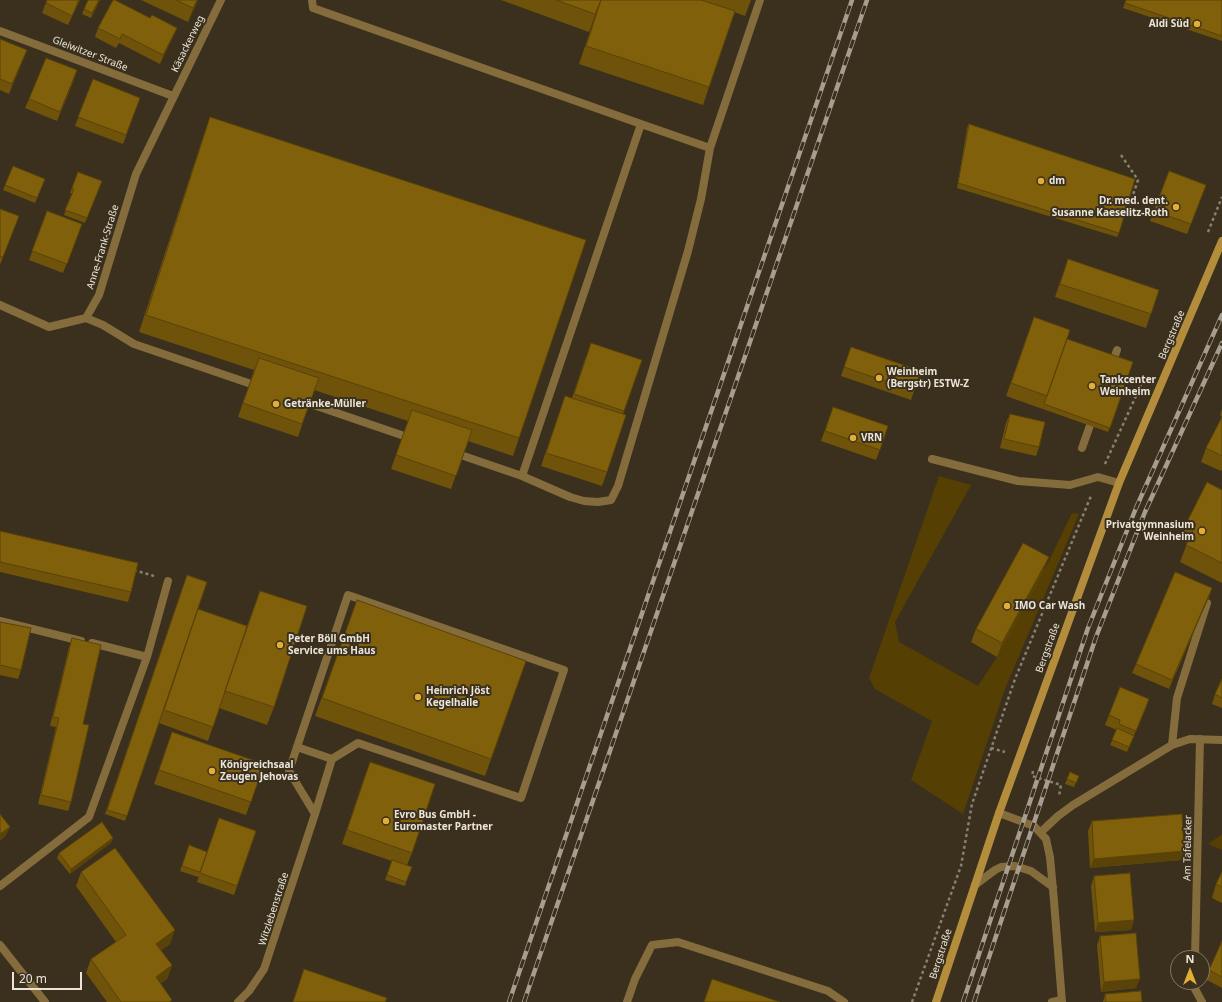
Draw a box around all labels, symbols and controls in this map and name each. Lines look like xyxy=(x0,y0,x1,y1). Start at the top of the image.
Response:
street label: Käsackerweg xyxy=(169,14,207,74)
place label: Aldi Süd xyxy=(1149,18,1189,30)
marker: Aldi Süd xyxy=(1192,19,1202,29)
street label: Gleiwitzer Straße xyxy=(51,34,129,74)
place label: dm xyxy=(1049,175,1065,187)
marker: dm xyxy=(1036,176,1046,186)
place label: Dr. med. dent. Susanne Kaeselitz-Roth xyxy=(1052,195,1168,218)
marker: Dr. med. dent. Susanne Kaeselitz-Roth xyxy=(1171,202,1181,212)
street label: Anne-Frank-Straße xyxy=(84,203,122,291)
street label: Bergstraße xyxy=(1156,309,1188,361)
place label: Weinheim (Bergstr) ESTW-Z xyxy=(887,366,969,390)
marker: Weinheim (Bergstr) ESTW-Z xyxy=(874,373,884,383)
place label: Tankcenter Weinheim xyxy=(1100,374,1156,398)
marker: Tankcenter Weinheim xyxy=(1087,381,1097,391)
place label: Getränke-Müller xyxy=(284,398,366,410)
marker: Getränke-Müller xyxy=(271,399,281,409)
place label: VRN xyxy=(861,432,882,444)
marker: VRN xyxy=(848,433,858,443)
place label: Privatgymnasium Weinheim xyxy=(1106,519,1194,542)
marker: Privatgymnasium Weinheim xyxy=(1197,526,1207,536)
place label: IMO Car Wash xyxy=(1015,600,1085,612)
marker: IMO Car Wash xyxy=(1002,601,1012,611)
street label: Bergstraße xyxy=(1033,621,1063,675)
place label: Peter Böll GmbH Service ums Haus xyxy=(288,633,375,656)
marker: Peter Böll GmbH Service ums Haus xyxy=(275,640,285,650)
place label: Heinrich Jöst Kegelhalle xyxy=(426,685,490,708)
marker: Heinrich Jöst Kegelhalle xyxy=(413,692,423,702)
place label: Königreichsaal Zeugen Jehovas xyxy=(220,759,298,782)
marker: Königreichsaal Zeugen Jehovas xyxy=(207,766,217,776)
place label: Evro Bus GmbH - Euromaster Partner xyxy=(394,809,493,832)
street label: Am Tafelacker xyxy=(1181,815,1195,881)
marker: Evro Bus GmbH - Euromaster Partner xyxy=(381,816,391,826)
street label: Witzlebenstraße xyxy=(257,871,291,947)
street label: Bergstraße xyxy=(927,927,955,981)
north arrow xyxy=(1170,950,1210,990)
text: N xyxy=(1186,951,1194,966)
scale bar xyxy=(14,964,84,990)
text: 20 m xyxy=(19,970,47,987)

